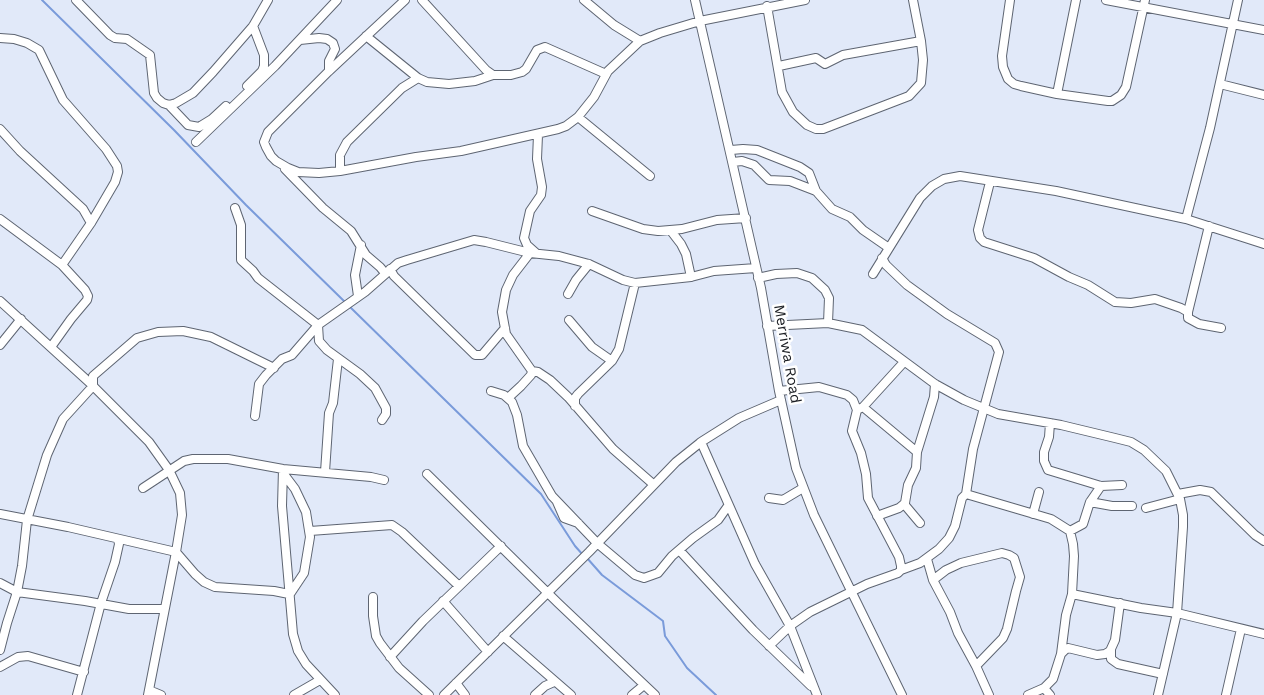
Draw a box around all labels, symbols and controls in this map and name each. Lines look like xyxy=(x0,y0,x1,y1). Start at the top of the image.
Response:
street label: Merriwa Road xyxy=(769,303,805,405)

